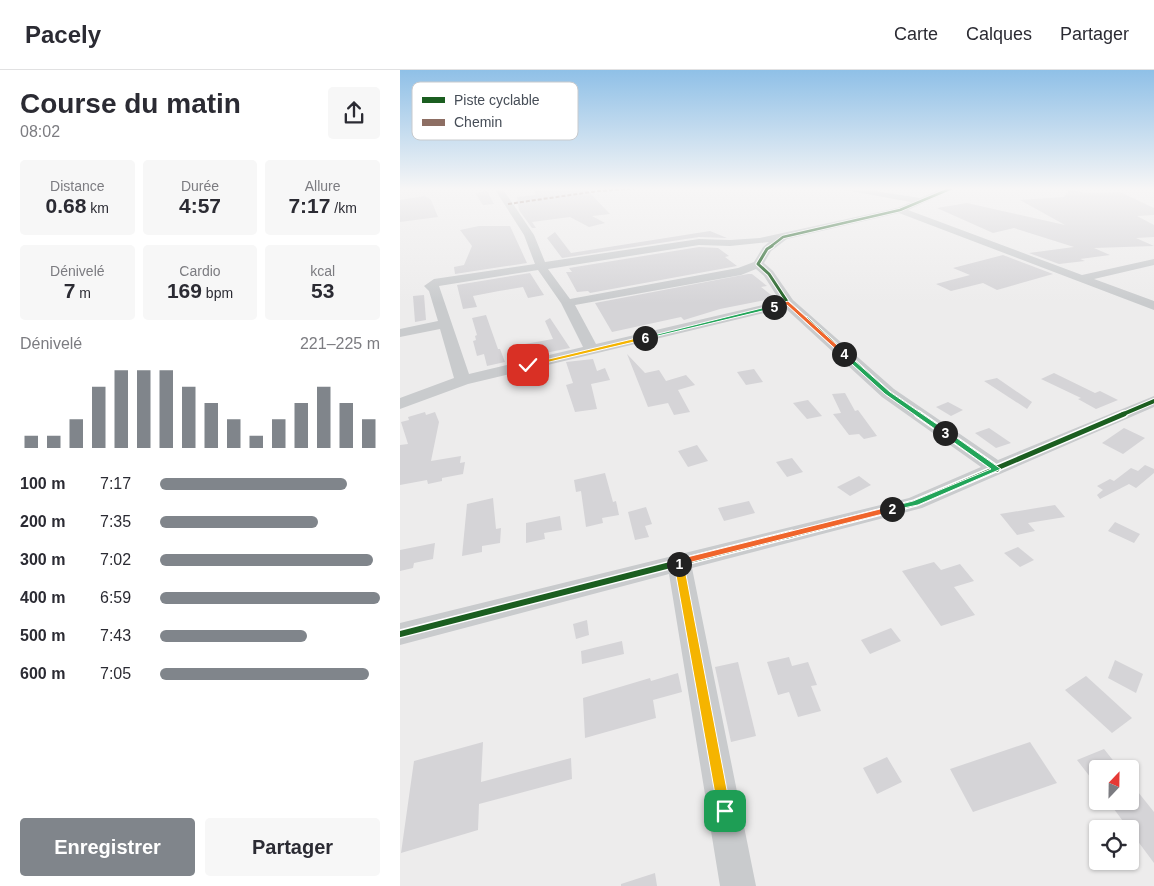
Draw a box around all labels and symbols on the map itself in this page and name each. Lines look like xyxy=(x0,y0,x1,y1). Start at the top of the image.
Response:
legend xyxy=(412,82,578,140)
text: Piste cyclable xyxy=(454,92,540,108)
text: Chemin xyxy=(454,114,502,130)
pin: 5 xyxy=(762,294,786,320)
pin: 6 xyxy=(632,326,658,350)
pin: 4 xyxy=(832,342,856,366)
pin xyxy=(507,344,549,386)
pin: 3 xyxy=(932,420,958,446)
pin: 2 xyxy=(880,496,904,522)
pin: 1 xyxy=(666,552,692,576)
north arrow xyxy=(1089,760,1139,810)
pin xyxy=(704,790,746,832)

